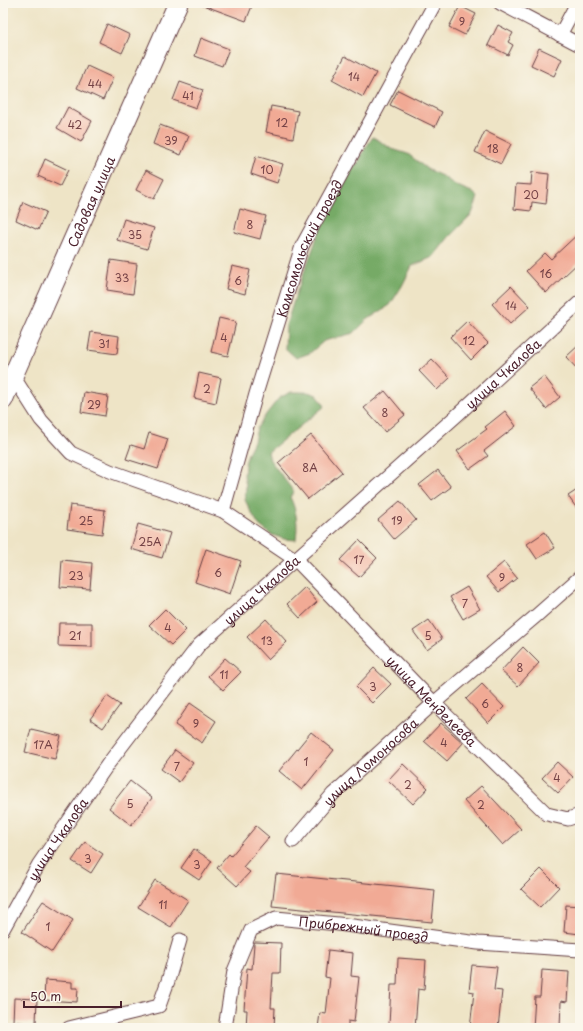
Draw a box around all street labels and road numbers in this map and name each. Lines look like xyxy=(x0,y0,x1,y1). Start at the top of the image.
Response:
street label: Садовая улица xyxy=(62,152,119,250)
street label: Комсомольский проезд xyxy=(271,176,346,319)
street label: улица Чкалова xyxy=(461,333,545,413)
street label: улица Чкалова xyxy=(219,550,304,629)
street label: улица Менделеева xyxy=(383,650,482,751)
street label: улица Ломоносова xyxy=(318,712,422,809)
street label: улица Чкалова xyxy=(22,793,92,884)
street label: Прибрежный проезд xyxy=(298,911,430,946)

